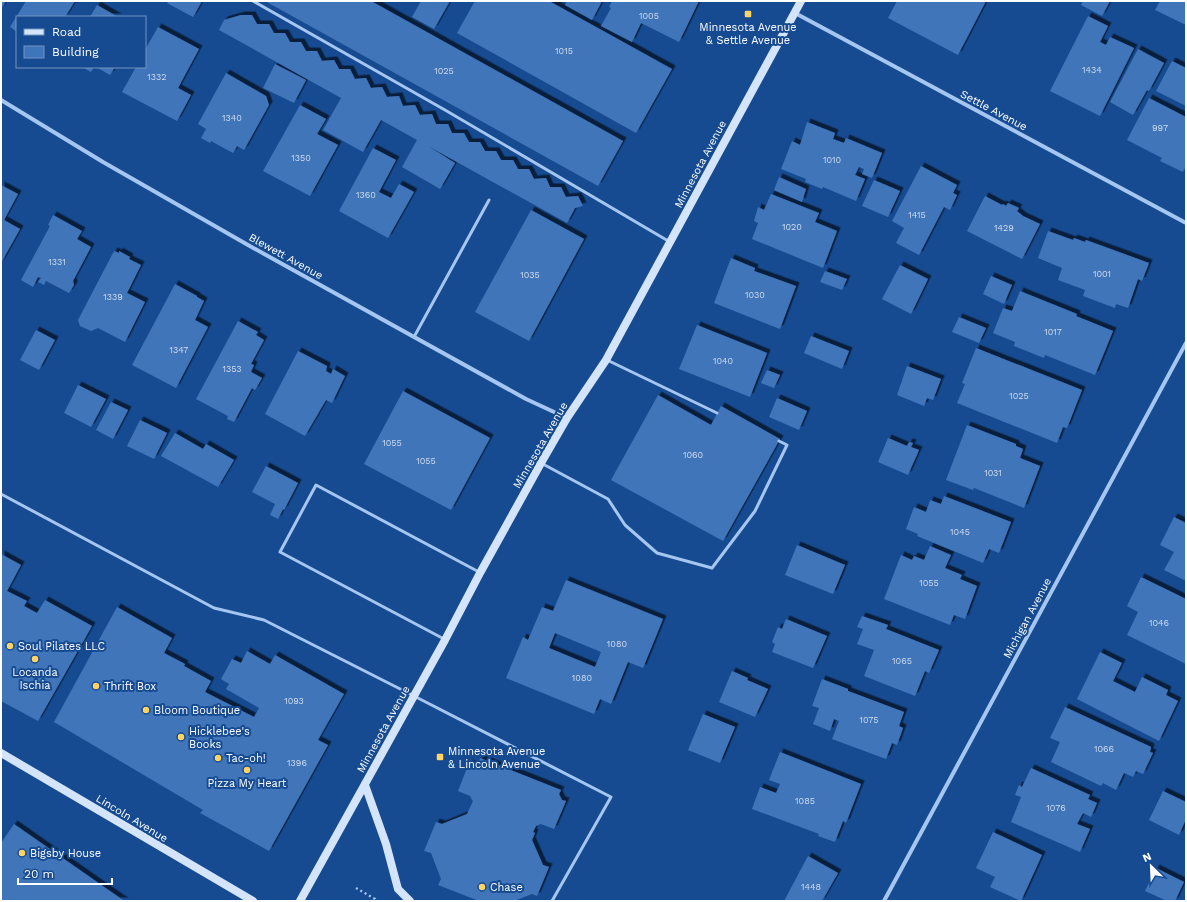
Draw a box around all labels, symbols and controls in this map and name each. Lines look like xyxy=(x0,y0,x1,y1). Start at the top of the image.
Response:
marker: Minnesota Avenue & Settle Avenue xyxy=(743,9,753,19)
house number: 1005 xyxy=(639,11,659,21)
legend xyxy=(16,16,146,68)
place label: Minnesota Avenue & Settle Avenue xyxy=(699,21,797,47)
text: Road xyxy=(52,25,81,39)
text: Building xyxy=(52,45,99,59)
house number: 1015 xyxy=(555,46,573,56)
house number: 1434 xyxy=(1082,65,1102,75)
house number: 1025 xyxy=(434,66,454,76)
house number: 1332 xyxy=(147,72,167,82)
street label: Settle Avenue xyxy=(958,87,1029,133)
house number: 1340 xyxy=(222,113,242,123)
street label: Minnesota Avenue xyxy=(672,118,729,210)
house number: 997 xyxy=(1152,123,1168,133)
house number: 1350 xyxy=(291,153,311,163)
house number: 1010 xyxy=(823,155,842,165)
house number: 1360 xyxy=(356,190,376,200)
house number: 1415 xyxy=(908,210,926,220)
house number: 1020 xyxy=(782,222,802,232)
house number: 1429 xyxy=(994,223,1014,233)
street label: Blewett Avenue xyxy=(246,231,325,282)
house number: 1331 xyxy=(48,257,66,267)
house number: 1001 xyxy=(1093,269,1111,279)
house number: 1035 xyxy=(520,270,540,280)
house number: 1030 xyxy=(745,290,765,300)
house number: 1339 xyxy=(103,292,123,302)
house number: 1017 xyxy=(1044,327,1062,337)
house number: 1347 xyxy=(170,345,188,355)
house number: 1040 xyxy=(713,356,733,366)
house number: 1353 xyxy=(222,364,242,374)
house number: 1025 xyxy=(1009,391,1029,401)
street label: Minnesota Avenue xyxy=(510,400,570,491)
house number: 1055 xyxy=(382,438,402,448)
house number: 1060 xyxy=(683,450,703,460)
house number: 1055 xyxy=(416,456,436,466)
house number: 1031 xyxy=(984,468,1002,478)
house number: 1045 xyxy=(950,527,970,537)
street label: Michigan Avenue xyxy=(1001,576,1054,661)
house number: 1055 xyxy=(919,578,939,588)
house number: 1046 xyxy=(1149,618,1169,628)
house number: 1080 xyxy=(607,639,628,649)
place label: Soul Pilates LLC xyxy=(18,640,106,653)
marker: Soul Pilates LLC xyxy=(5,641,15,651)
marker: Locanda Ischia xyxy=(30,654,40,664)
house number: 1065 xyxy=(892,656,912,666)
place label: Locanda Ischia xyxy=(12,666,58,692)
house number: 1080 xyxy=(572,673,593,683)
place label: Thrift Box xyxy=(104,680,156,693)
marker: Thrift Box xyxy=(91,681,101,691)
street label: Minnesota Avenue xyxy=(354,684,413,775)
house number: 1093 xyxy=(284,696,304,706)
place label: Bloom Boutique xyxy=(154,704,240,717)
marker: Bloom Boutique xyxy=(141,705,151,715)
house number: 1075 xyxy=(859,715,879,725)
place label: Hicklebee's Books xyxy=(189,725,250,751)
marker: Hicklebee's Books xyxy=(176,732,186,742)
house number: 1066 xyxy=(1094,744,1114,754)
place label: Minnesota Avenue & Lincoln Avenue xyxy=(448,745,545,771)
place label: Tac-oh! xyxy=(226,752,266,765)
marker: Minnesota Avenue & Lincoln Avenue xyxy=(435,752,445,762)
marker: Tac-oh! xyxy=(213,753,223,763)
house number: 1396 xyxy=(287,758,307,768)
marker: Pizza My Heart xyxy=(242,765,252,775)
place label: Pizza My Heart xyxy=(208,777,287,790)
street label: Lincoln Avenue xyxy=(93,792,170,845)
house number: 1085 xyxy=(795,796,815,806)
house number: 1076 xyxy=(1046,803,1066,813)
north arrow xyxy=(1131,846,1171,886)
place label: Bigsby House xyxy=(30,847,101,860)
marker: Bigsby House xyxy=(17,848,27,858)
text: N xyxy=(1141,850,1154,865)
scale bar xyxy=(18,860,112,886)
text: 20 m xyxy=(24,867,54,881)
place label: Chase xyxy=(490,881,523,894)
marker: Chase xyxy=(477,882,487,892)
house number: 1448 xyxy=(801,882,821,892)

